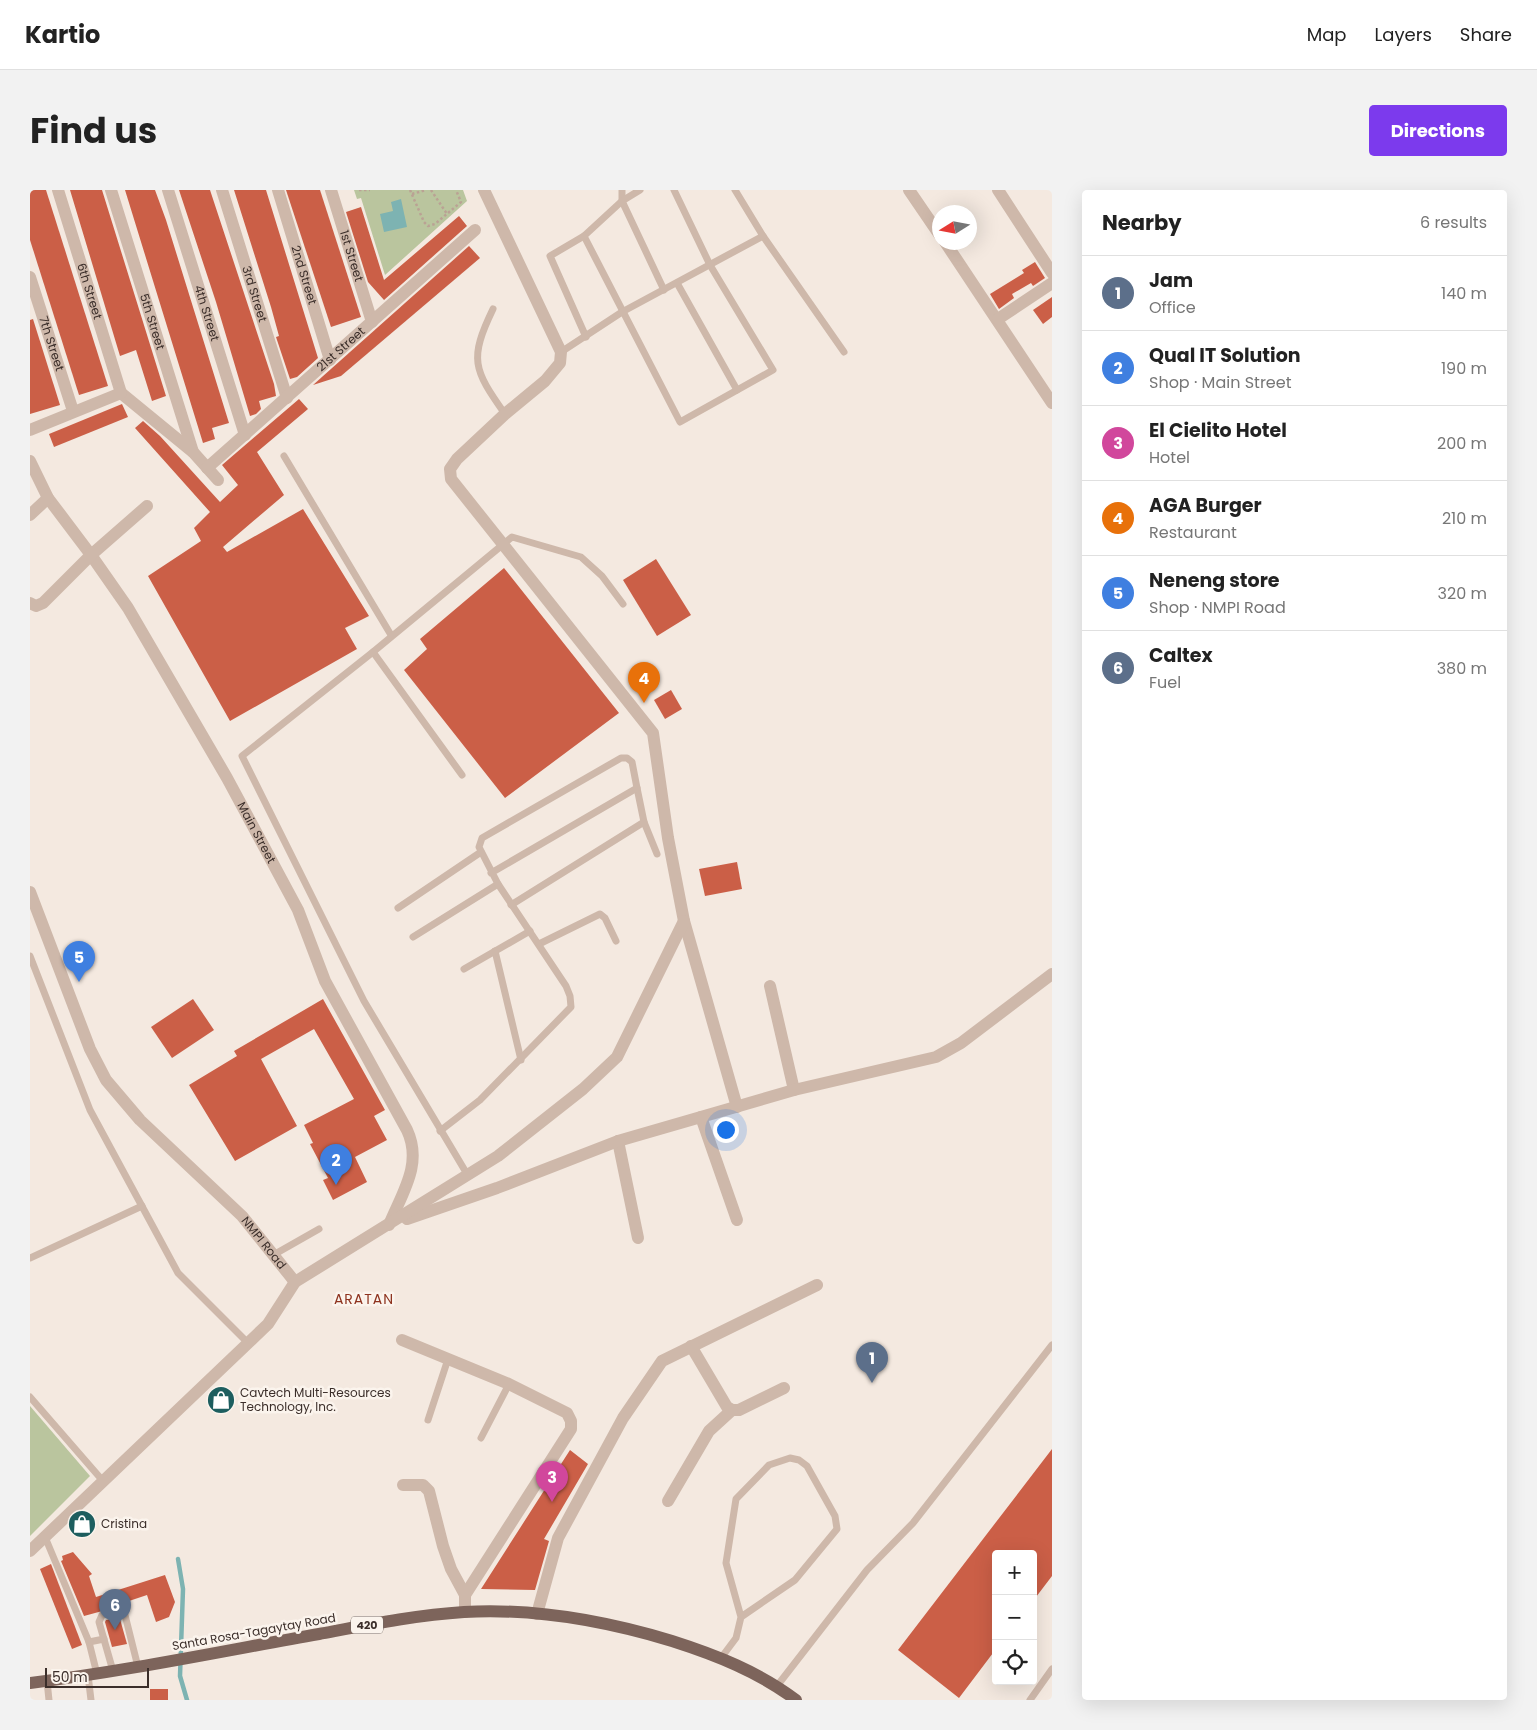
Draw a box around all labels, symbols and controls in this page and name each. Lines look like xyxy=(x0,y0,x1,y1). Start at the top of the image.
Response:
text: Kartio xyxy=(25,18,100,51)
text: Map xyxy=(1307,22,1347,47)
text: Layers xyxy=(1375,22,1432,47)
text: Share xyxy=(1460,22,1512,47)
button: Directions xyxy=(1369,105,1507,156)
text: Find us xyxy=(30,106,157,155)
north arrow xyxy=(932,205,977,250)
text: Nearby xyxy=(1102,208,1182,237)
text: 6 results xyxy=(1420,211,1487,234)
street label: 1st Street xyxy=(336,228,368,284)
street label: 2nd Street xyxy=(287,243,322,307)
street label: 6th Street xyxy=(73,261,107,321)
street label: 3rd Street xyxy=(238,264,272,324)
text: Jam xyxy=(1149,267,1193,294)
text: 1 xyxy=(1115,282,1121,305)
text: 140 m xyxy=(1441,282,1487,305)
street label: 4th Street xyxy=(190,283,224,343)
street label: 5th Street xyxy=(136,291,169,352)
text: Office xyxy=(1149,296,1196,319)
street label: 7th Street xyxy=(35,314,69,373)
street label: 21st Street xyxy=(313,323,369,375)
text: Qual IT Solution xyxy=(1149,342,1301,369)
text: 2 xyxy=(1113,357,1123,380)
text: 190 m xyxy=(1441,357,1487,380)
text: Shop · Main Street xyxy=(1149,371,1292,394)
text: El Cielito Hotel xyxy=(1149,417,1287,444)
text: 3 xyxy=(1113,432,1123,455)
text: 200 m xyxy=(1437,432,1487,455)
text: Hotel xyxy=(1149,446,1190,469)
text: AGA Burger xyxy=(1149,492,1262,519)
text: 4 xyxy=(1113,507,1123,530)
text: 210 m xyxy=(1442,507,1487,530)
text: Restaurant xyxy=(1149,521,1237,544)
text: Neneng store xyxy=(1149,567,1280,594)
text: 5 xyxy=(1113,582,1123,605)
text: 320 m xyxy=(1438,582,1487,605)
text: Shop · NMPI Road xyxy=(1149,596,1286,619)
text: Caltex xyxy=(1149,642,1213,669)
text: 6 xyxy=(1113,657,1123,680)
text: 380 m xyxy=(1437,657,1487,680)
pin: 4 xyxy=(628,662,660,703)
text: Fuel xyxy=(1149,671,1181,694)
street label: Main Street xyxy=(233,799,280,866)
pin: 5 xyxy=(63,941,95,982)
your location xyxy=(713,1117,739,1143)
pin: 2 xyxy=(320,1144,352,1185)
street label: NMPI Road xyxy=(238,1213,290,1273)
district label: ARATAN xyxy=(334,1289,394,1309)
pin: 1 xyxy=(856,1342,888,1383)
place label: Cavtech Multi-Resources Technology, Inc. xyxy=(240,1384,391,1415)
shop icon: Cavtech Multi-Resources Technology, Inc. xyxy=(206,1385,236,1415)
pin: 3 xyxy=(536,1461,568,1502)
shop icon: Cristina xyxy=(67,1509,97,1539)
place label: Cristina xyxy=(101,1515,147,1532)
map controls xyxy=(992,1550,1037,1685)
button: + xyxy=(992,1550,1037,1595)
pin: 6 xyxy=(99,1589,131,1630)
button: − xyxy=(992,1595,1037,1640)
street label: Santa Rosa-Tagaytay Road xyxy=(171,1609,337,1654)
road number: 420 xyxy=(351,1616,383,1634)
button: locate xyxy=(992,1640,1037,1685)
scale bar xyxy=(45,1665,149,1688)
text: 50 m xyxy=(52,1667,88,1687)

